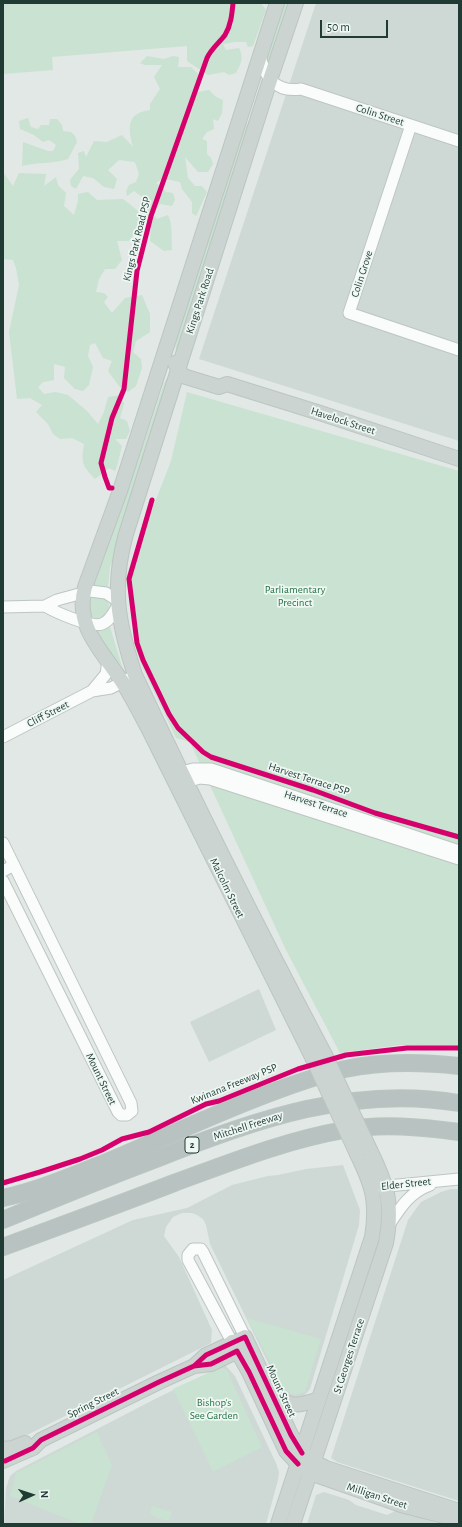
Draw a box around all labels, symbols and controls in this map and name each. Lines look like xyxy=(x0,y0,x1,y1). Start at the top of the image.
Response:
scale bar xyxy=(322,12,390,38)
text: 50 m xyxy=(327,21,350,33)
street label: Colin Street xyxy=(354,101,406,129)
street label: Kings Park Road PSP xyxy=(120,195,154,283)
street label: Colin Grove xyxy=(348,249,376,299)
street label: Kings Park Road xyxy=(183,266,217,336)
street label: Havelock Street xyxy=(309,404,377,438)
park label: Parliamentary Precinct xyxy=(265,583,325,609)
street label: Cliff Street xyxy=(25,698,71,730)
street label: Harvest Terrace PSP xyxy=(267,760,351,798)
street label: Harvest Terrace xyxy=(283,788,349,820)
street label: Malcolm Street xyxy=(207,856,247,920)
street label: Mount Street xyxy=(83,1051,119,1107)
street label: Kwinana Freeway PSP xyxy=(189,1061,279,1107)
street label: Mitchell Freeway xyxy=(212,1109,284,1143)
road number: 2 xyxy=(185,1137,199,1153)
street label: Elder Street xyxy=(380,1175,432,1193)
street label: St Georges Terrace xyxy=(331,1317,367,1395)
street label: Mount Street xyxy=(263,1363,299,1419)
street label: Spring Street xyxy=(65,1385,121,1421)
park label: Bishop's See Garden xyxy=(190,1396,238,1422)
north arrow xyxy=(12,1475,52,1515)
street label: Milligan Street xyxy=(345,1480,409,1512)
text: N xyxy=(39,1490,50,1498)

